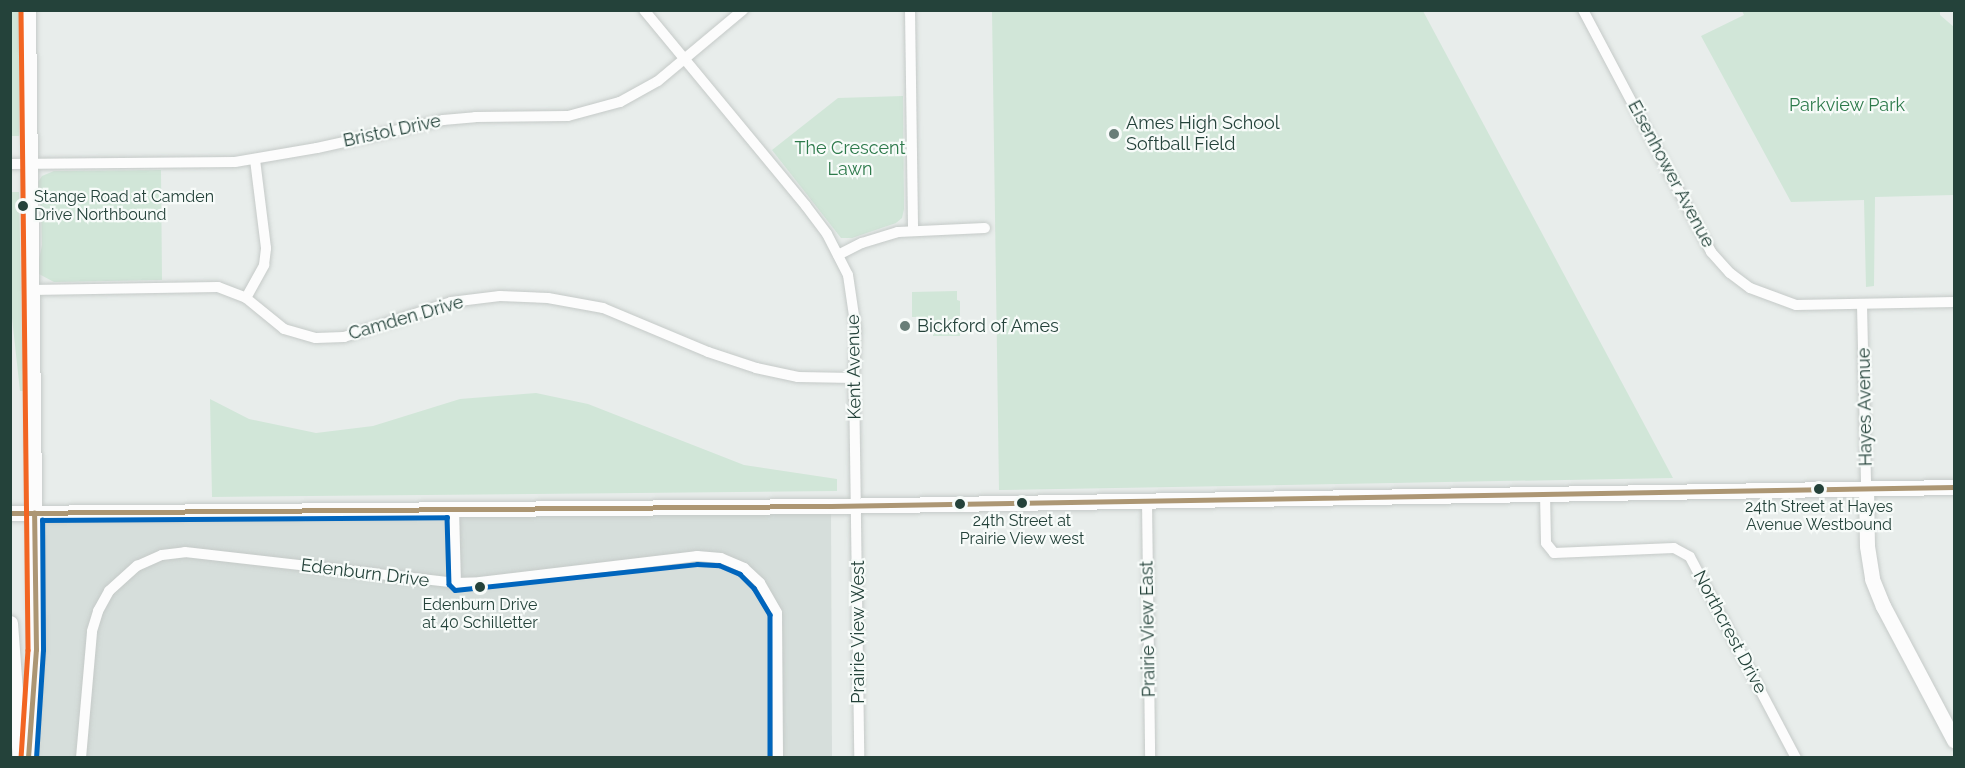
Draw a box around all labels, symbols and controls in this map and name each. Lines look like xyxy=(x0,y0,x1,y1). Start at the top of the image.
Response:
park label: Parkview Park xyxy=(1789,94,1905,116)
street label: Eisenhower Avenue xyxy=(1623,96,1719,252)
street label: Bristol Drive xyxy=(341,110,443,152)
place label: Ames High School Softball Field xyxy=(1126,113,1280,156)
marker: Ames High School Softball Field xyxy=(1107,127,1121,141)
park label: The Crescent Lawn xyxy=(794,138,906,180)
place label: Stange Road at Camden Drive Northbound xyxy=(34,187,214,225)
marker: Stange Road at Camden Drive Northbound xyxy=(17,200,29,212)
street label: Camden Drive xyxy=(346,291,466,345)
street label: Kent Avenue xyxy=(842,314,866,420)
place label: Bickford of Ames xyxy=(917,315,1060,337)
marker: Bickford of Ames xyxy=(898,319,912,333)
street label: Hayes Avenue xyxy=(1853,347,1877,467)
marker: 24th Street at Hayes Avenue Westbound xyxy=(1813,483,1825,495)
marker: 24th Street at Prairie View west xyxy=(1016,497,1028,509)
place label: 24th Street at Hayes Avenue Westbound xyxy=(1745,497,1893,535)
unlabelled marker xyxy=(954,498,966,510)
place label: 24th Street at Prairie View west xyxy=(959,511,1085,549)
street label: Edenburn Drive xyxy=(300,554,430,592)
street label: Prairie View West xyxy=(847,559,869,705)
street label: Prairie View East xyxy=(1136,560,1160,698)
street label: Northcrest Drive xyxy=(1689,567,1771,697)
marker: Edenburn Drive at 40 Schilletter xyxy=(474,581,486,593)
place label: Edenburn Drive at 40 Schilletter xyxy=(422,595,538,633)

